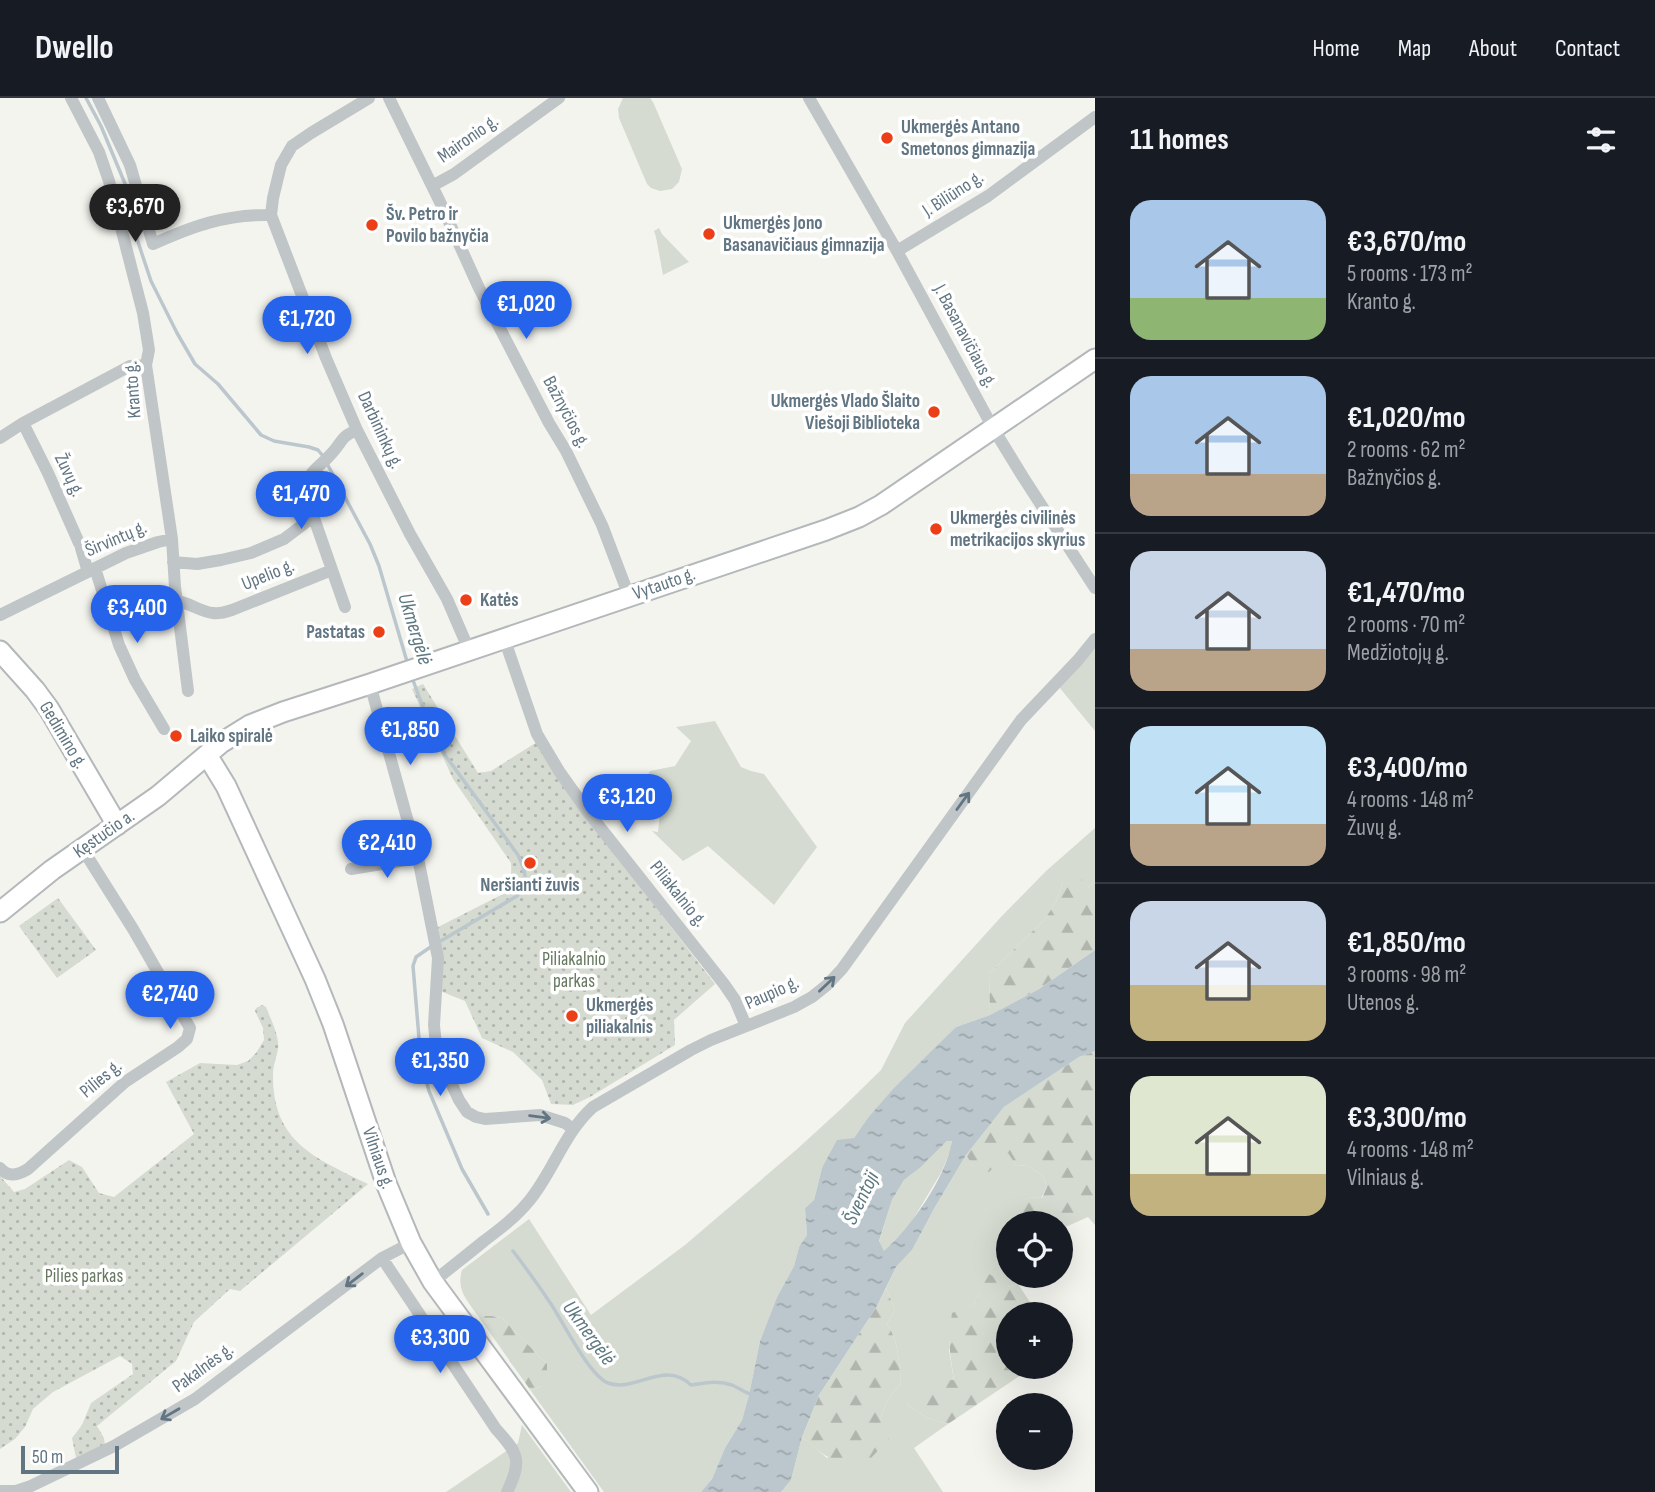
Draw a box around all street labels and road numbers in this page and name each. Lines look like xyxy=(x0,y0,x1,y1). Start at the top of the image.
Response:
street label: Maironio g. xyxy=(433,110,503,168)
street label: J. Biliūno g. xyxy=(917,166,988,223)
street label: J. Basanavičiaus g. xyxy=(928,280,1002,392)
street label: Kranto g. xyxy=(120,361,146,419)
street label: Bažnyčios g. xyxy=(538,372,594,452)
street label: Darbininkų g. xyxy=(352,388,408,472)
street label: Žuvų g. xyxy=(49,450,89,500)
street label: Širvintų g. xyxy=(82,516,150,562)
street label: Upelio g. xyxy=(238,554,298,596)
street label: Vytauto g. xyxy=(630,563,698,605)
street label: Gedimino g. xyxy=(34,697,92,773)
street label: Kęstučio a. xyxy=(69,805,139,863)
street label: Piliakalnio g. xyxy=(644,856,712,932)
street label: Paupio g. xyxy=(742,971,802,1015)
street label: Pilies g. xyxy=(75,1055,127,1103)
street label: Vilniaus g. xyxy=(357,1124,399,1192)
street label: Pakalnės g. xyxy=(168,1338,238,1398)

